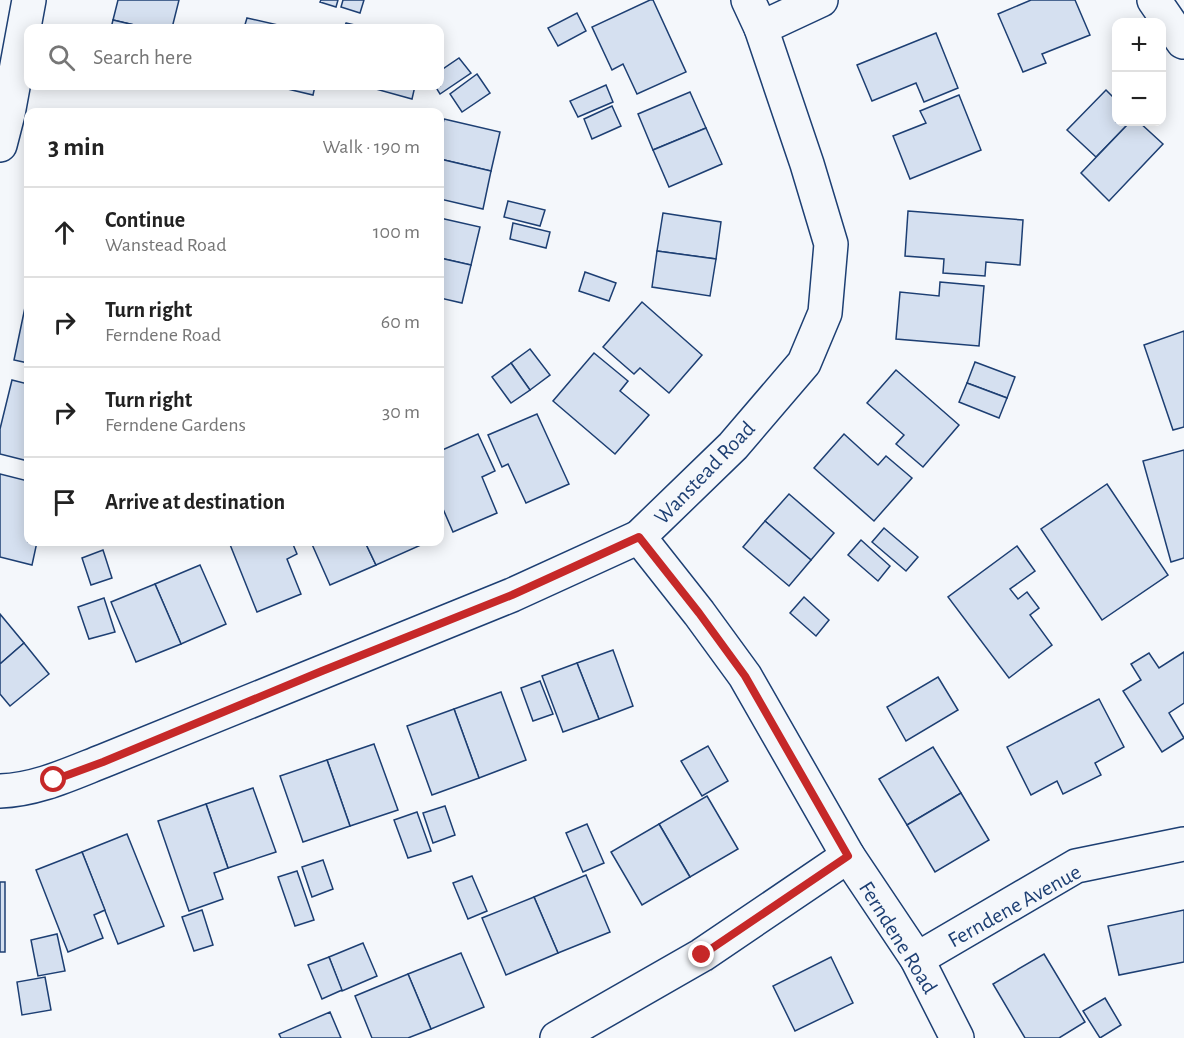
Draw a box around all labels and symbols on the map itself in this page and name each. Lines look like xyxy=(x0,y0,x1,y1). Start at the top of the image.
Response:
street label: Wanstead Road xyxy=(650,417,759,528)
route start xyxy=(40,766,66,792)
street label: Ferndene Avenue xyxy=(944,860,1085,951)
street label: Ferndene Road xyxy=(855,878,941,998)
route end xyxy=(688,941,714,967)

